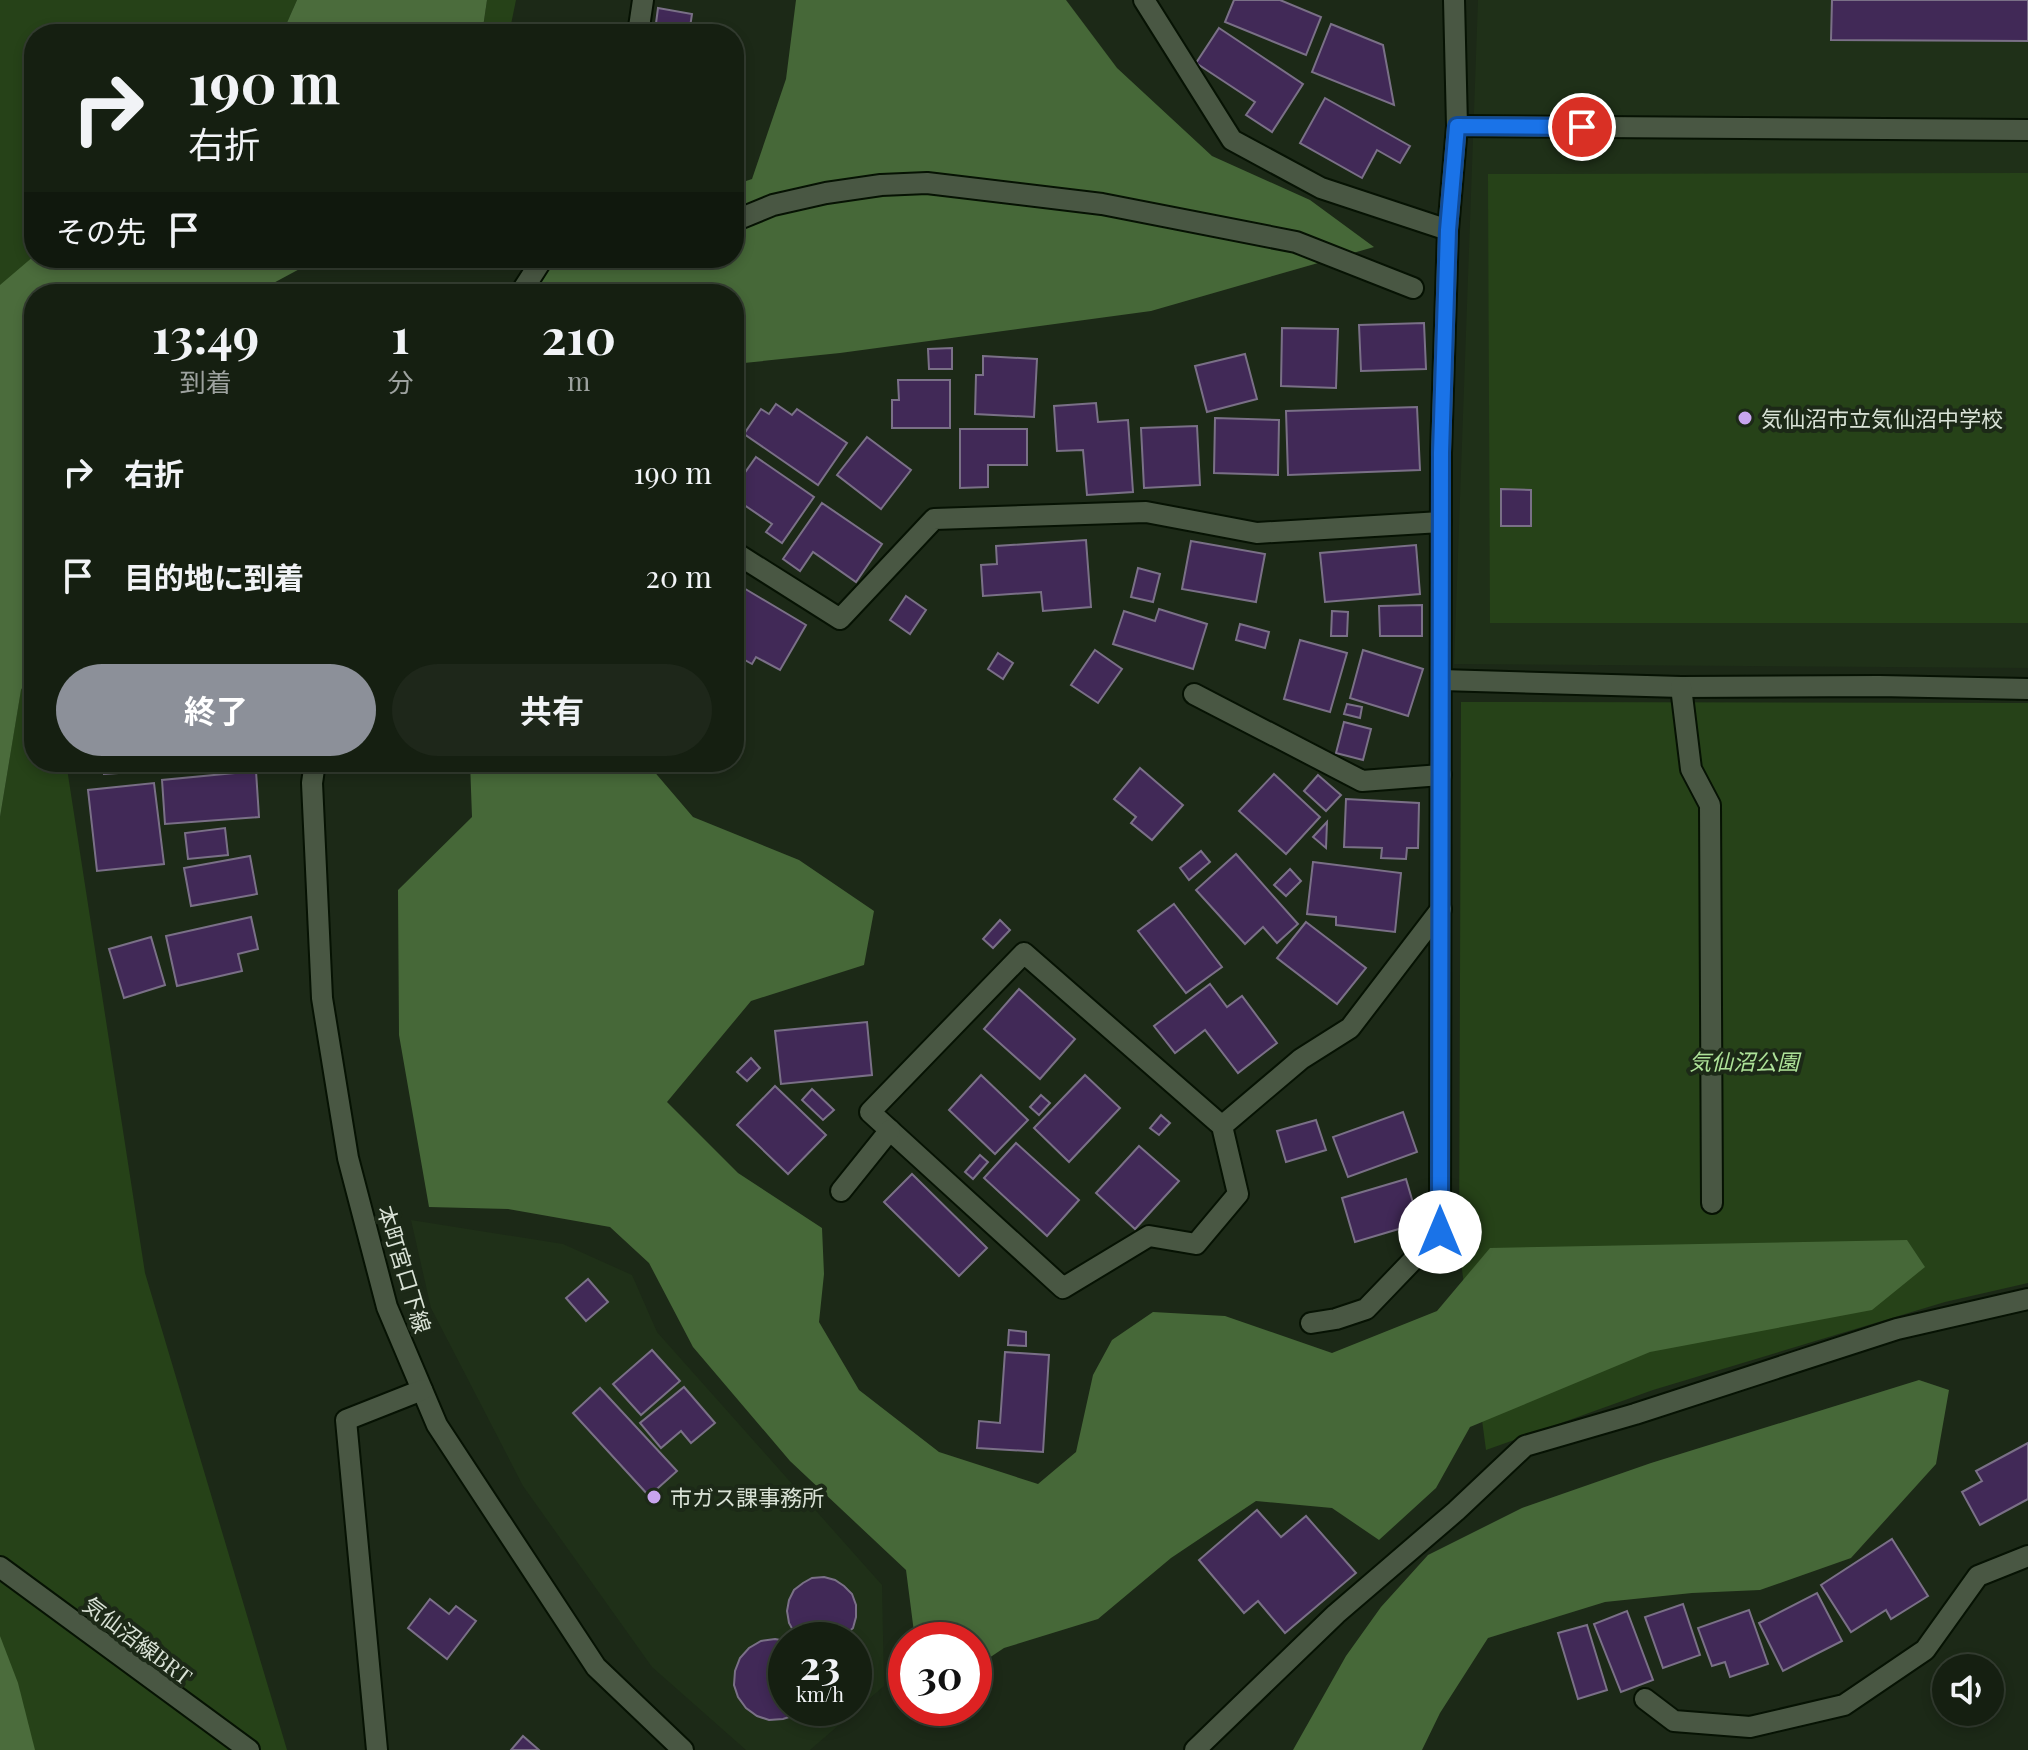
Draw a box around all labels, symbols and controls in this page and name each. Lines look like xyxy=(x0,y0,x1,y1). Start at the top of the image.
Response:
text: 190 m xyxy=(188,44,340,119)
icon: right xyxy=(56,56,160,160)
pin xyxy=(1548,93,1616,161)
icon: arrive xyxy=(1560,105,1604,149)
text: 右折 xyxy=(188,119,260,167)
icon: arrive xyxy=(162,208,206,252)
text: その先 xyxy=(56,211,146,251)
text: 13:49 xyxy=(152,302,259,366)
text: 1 xyxy=(391,302,410,366)
text: 210 xyxy=(541,303,616,367)
text: m xyxy=(567,363,590,398)
text: 到着 xyxy=(180,364,232,399)
text: 分 xyxy=(387,364,413,399)
place label: 気仙沼市立気仙沼中学校 xyxy=(1761,403,2003,433)
marker: 気仙沼市立気仙沼中学校 xyxy=(1736,409,1754,427)
icon: right xyxy=(56,450,100,494)
text: 190 m xyxy=(634,452,712,492)
text: 右折 xyxy=(124,453,184,493)
icon: arrive xyxy=(56,554,100,598)
text: 20 m xyxy=(646,556,712,596)
text: 目的地に到着 xyxy=(124,557,304,597)
button: 終了 xyxy=(56,664,376,756)
button: 共有 xyxy=(392,664,712,756)
park label: 気仙沼公園 xyxy=(1689,1046,1802,1076)
position arrow xyxy=(1398,1190,1482,1274)
street label: 本町宮口下線 xyxy=(371,1201,439,1337)
place label: 市ガス課事務所 xyxy=(670,1482,824,1512)
marker: 市ガス課事務所 xyxy=(645,1488,663,1506)
street label: 気仙沼線BRT xyxy=(77,1589,199,1691)
speed limit sign: 30 xyxy=(888,1622,992,1726)
text: 23 xyxy=(800,1637,840,1690)
map controls xyxy=(1932,1654,2004,1726)
button: sound xyxy=(1932,1654,2004,1726)
text: km/h xyxy=(796,1680,844,1707)

